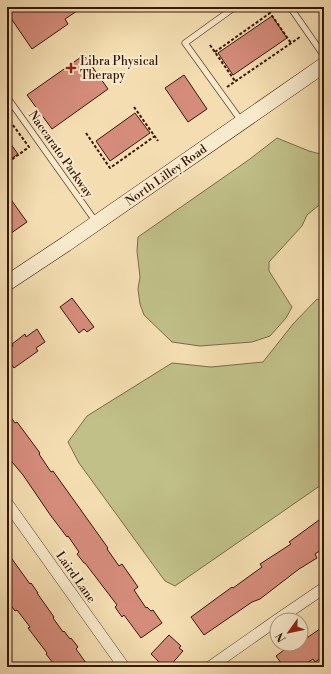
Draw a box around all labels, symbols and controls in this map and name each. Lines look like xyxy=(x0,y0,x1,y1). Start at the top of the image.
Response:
place label: Libra Physical Therapy xyxy=(80,54,159,83)
marker: Libra Physical Therapy xyxy=(65,62,77,74)
street label: Naccarato Parkway xyxy=(25,108,96,201)
street label: North Lilley Road xyxy=(123,142,210,209)
street label: Laird Lane xyxy=(52,549,99,606)
north arrow xyxy=(269,612,309,652)
text: N xyxy=(273,629,290,644)

